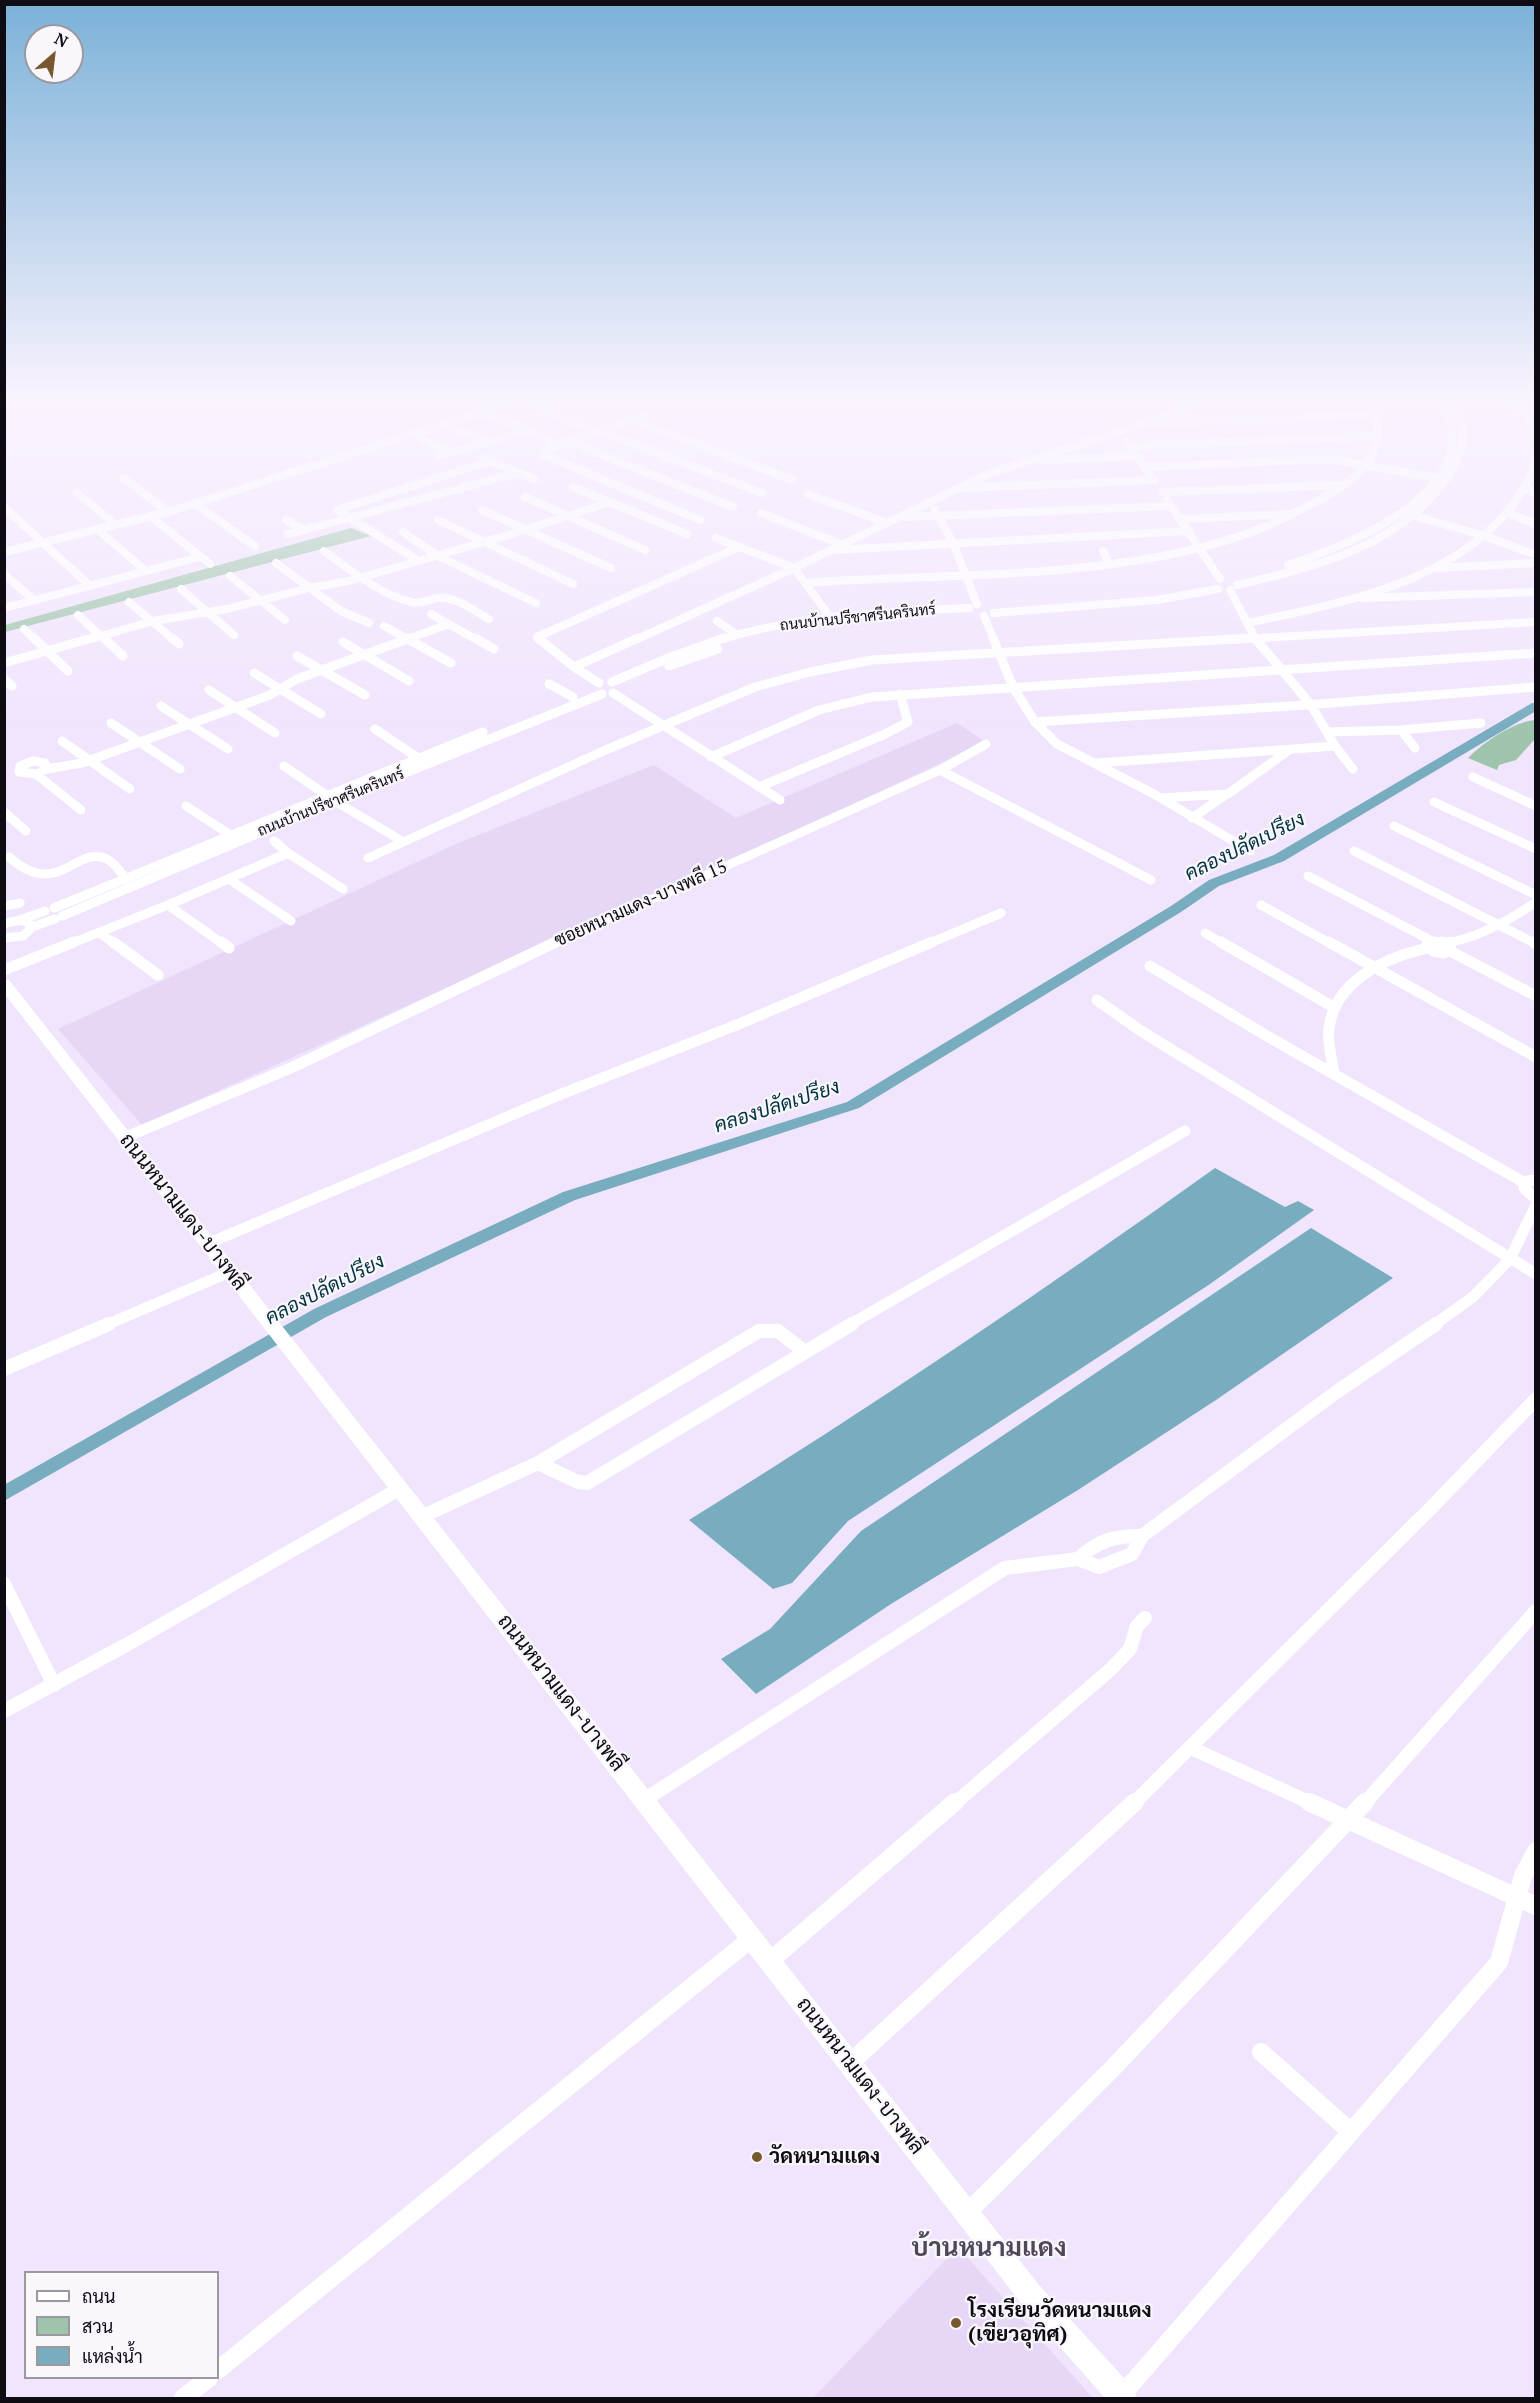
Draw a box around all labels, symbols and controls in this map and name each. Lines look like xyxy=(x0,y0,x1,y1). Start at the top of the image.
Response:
north arrow xyxy=(24,24,84,84)
text: N xyxy=(51,27,72,52)
street label: ถนนบ้านปรีชาศรีนครินทร์ xyxy=(779,601,937,635)
street label: ถนนบ้านปรีชาศรีนครินทร์ xyxy=(255,765,407,841)
water label: คลองปลัดเปรียง xyxy=(1181,808,1309,886)
street label: ซอยหนามแดง-บางพลี 15 xyxy=(551,856,731,952)
water label: คลองปลัดเปรียง xyxy=(711,1075,843,1139)
street label: ถนนหนามแดง-บางพลี xyxy=(114,1128,252,1296)
water label: คลองปลัดเปรียง xyxy=(261,1250,389,1330)
street label: ถนนหนามแดง-บางพลี xyxy=(492,1609,630,1777)
street label: ถนนหนามแดง-บางพลี xyxy=(791,1992,929,2160)
place label: วัดหนามแดง xyxy=(769,2144,880,2170)
marker: วัดหนามแดง xyxy=(750,2150,764,2164)
district label: บ้านหนามแดง xyxy=(912,2233,1066,2265)
legend xyxy=(24,2271,219,2379)
text: ถนน xyxy=(82,2284,115,2308)
place label: โรงเรียนวัดหนามแดง (เขียวอุทิศ) xyxy=(968,2298,1152,2348)
text: สวน xyxy=(82,2314,113,2338)
marker: โรงเรียนวัดหนามแดง (เขียวอุทิศ) xyxy=(949,2316,963,2330)
text: แหล่งน้ำ xyxy=(82,2344,143,2368)

